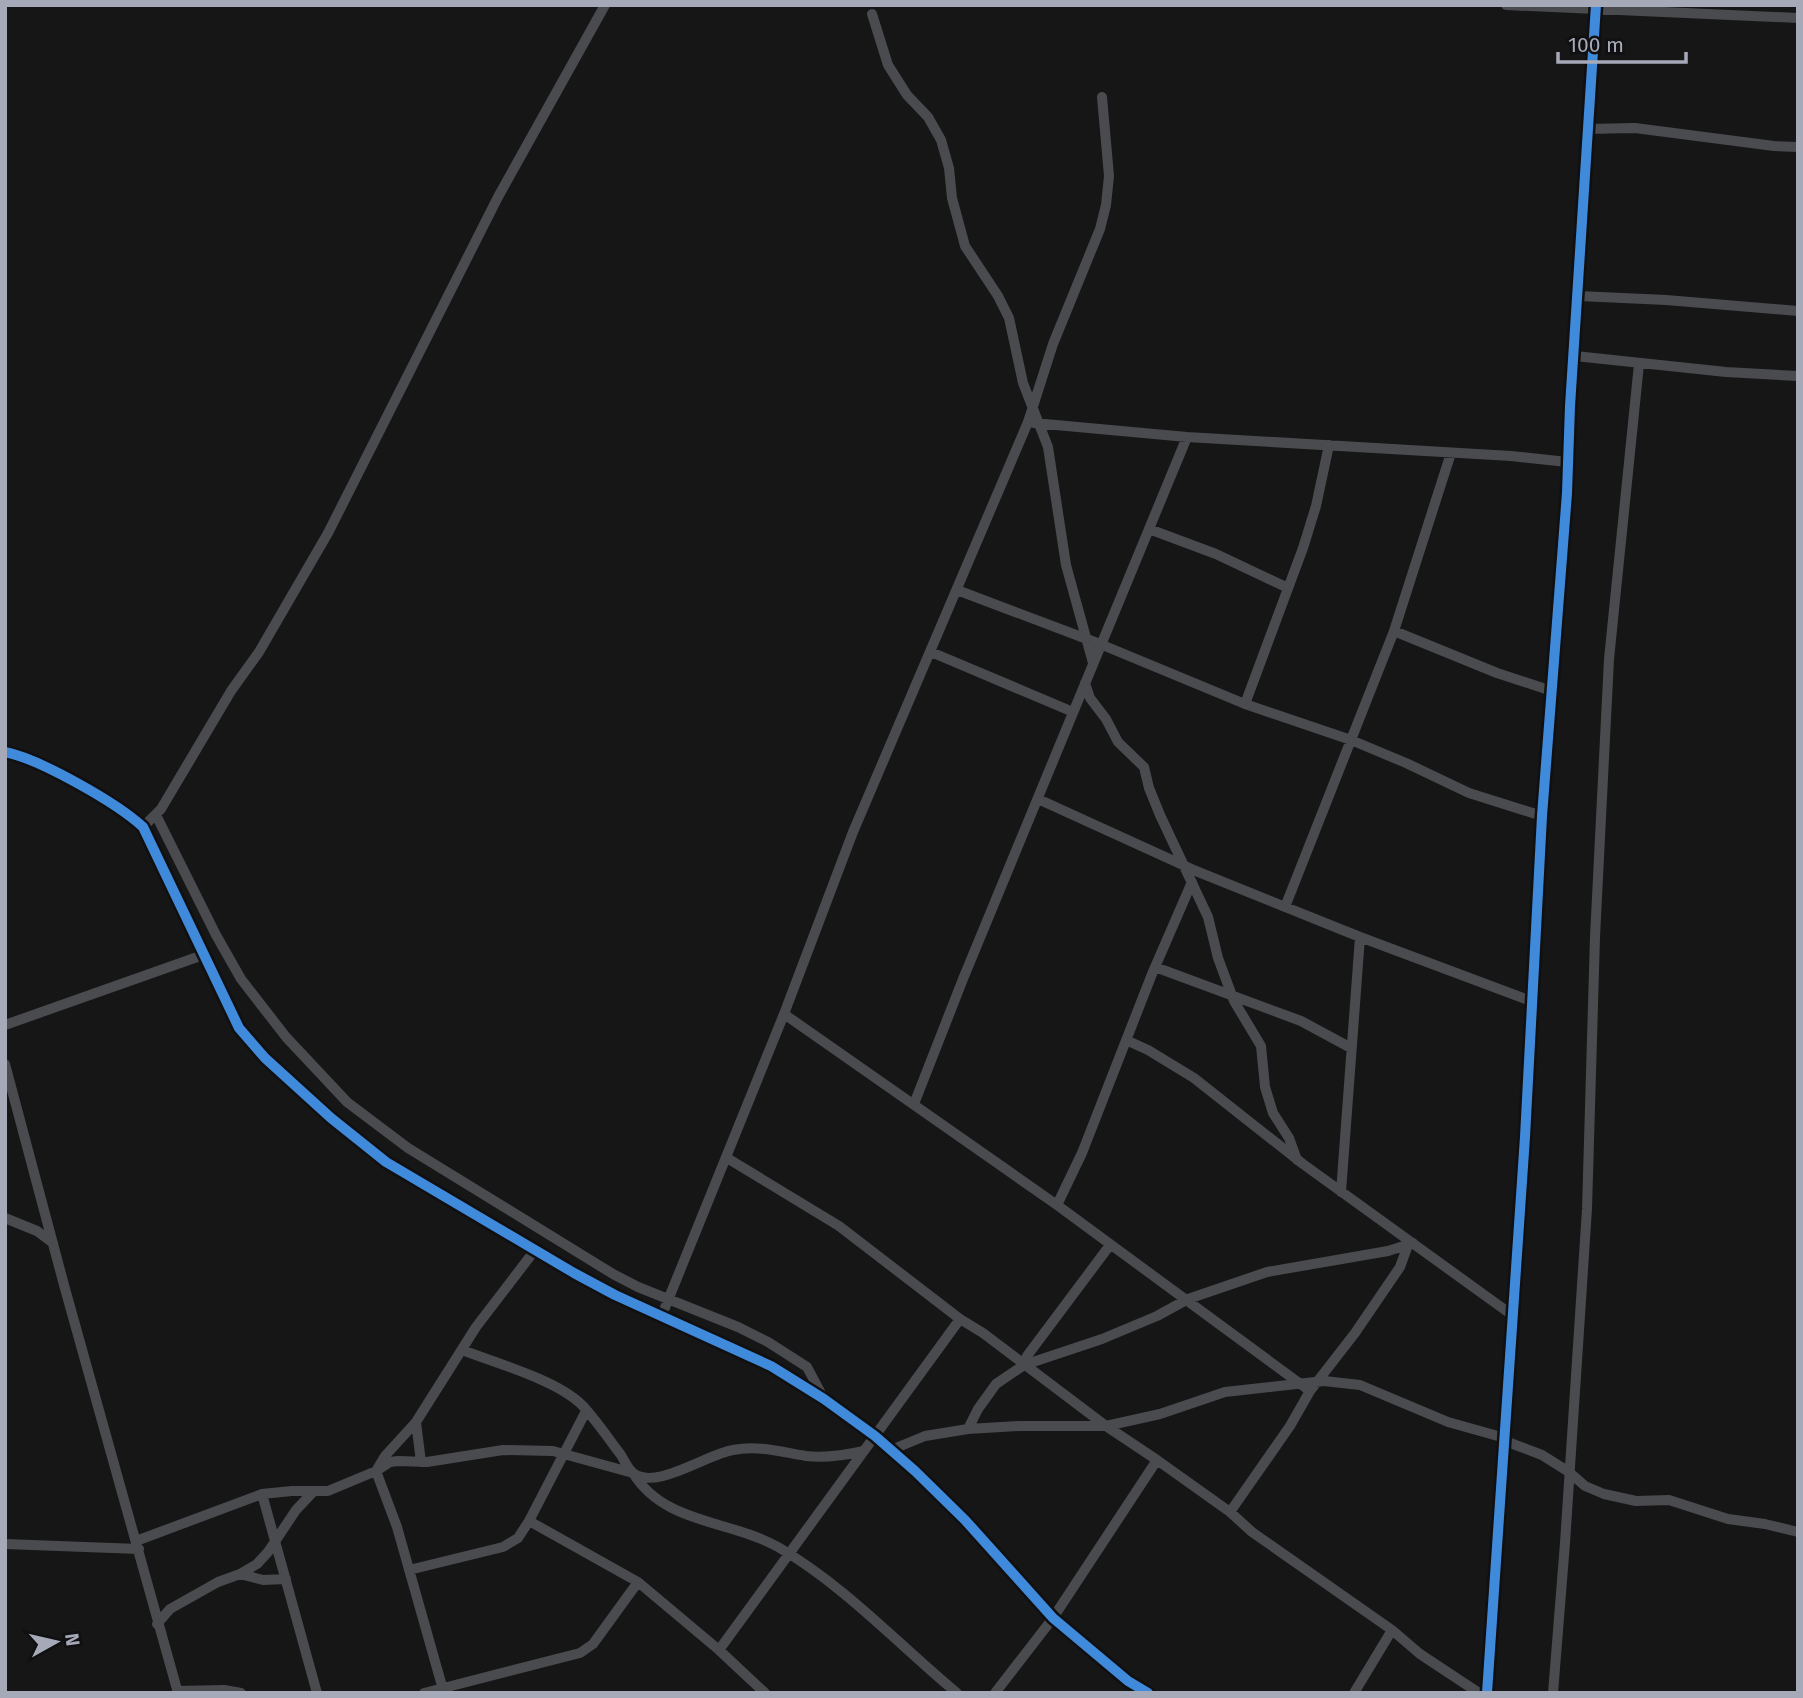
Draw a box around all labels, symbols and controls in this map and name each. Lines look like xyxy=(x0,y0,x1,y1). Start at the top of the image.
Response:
scale bar xyxy=(1558,21,1686,65)
text: 100 m xyxy=(1568,32,1624,58)
north arrow xyxy=(21,1607,91,1677)
text: N xyxy=(60,1632,85,1648)

